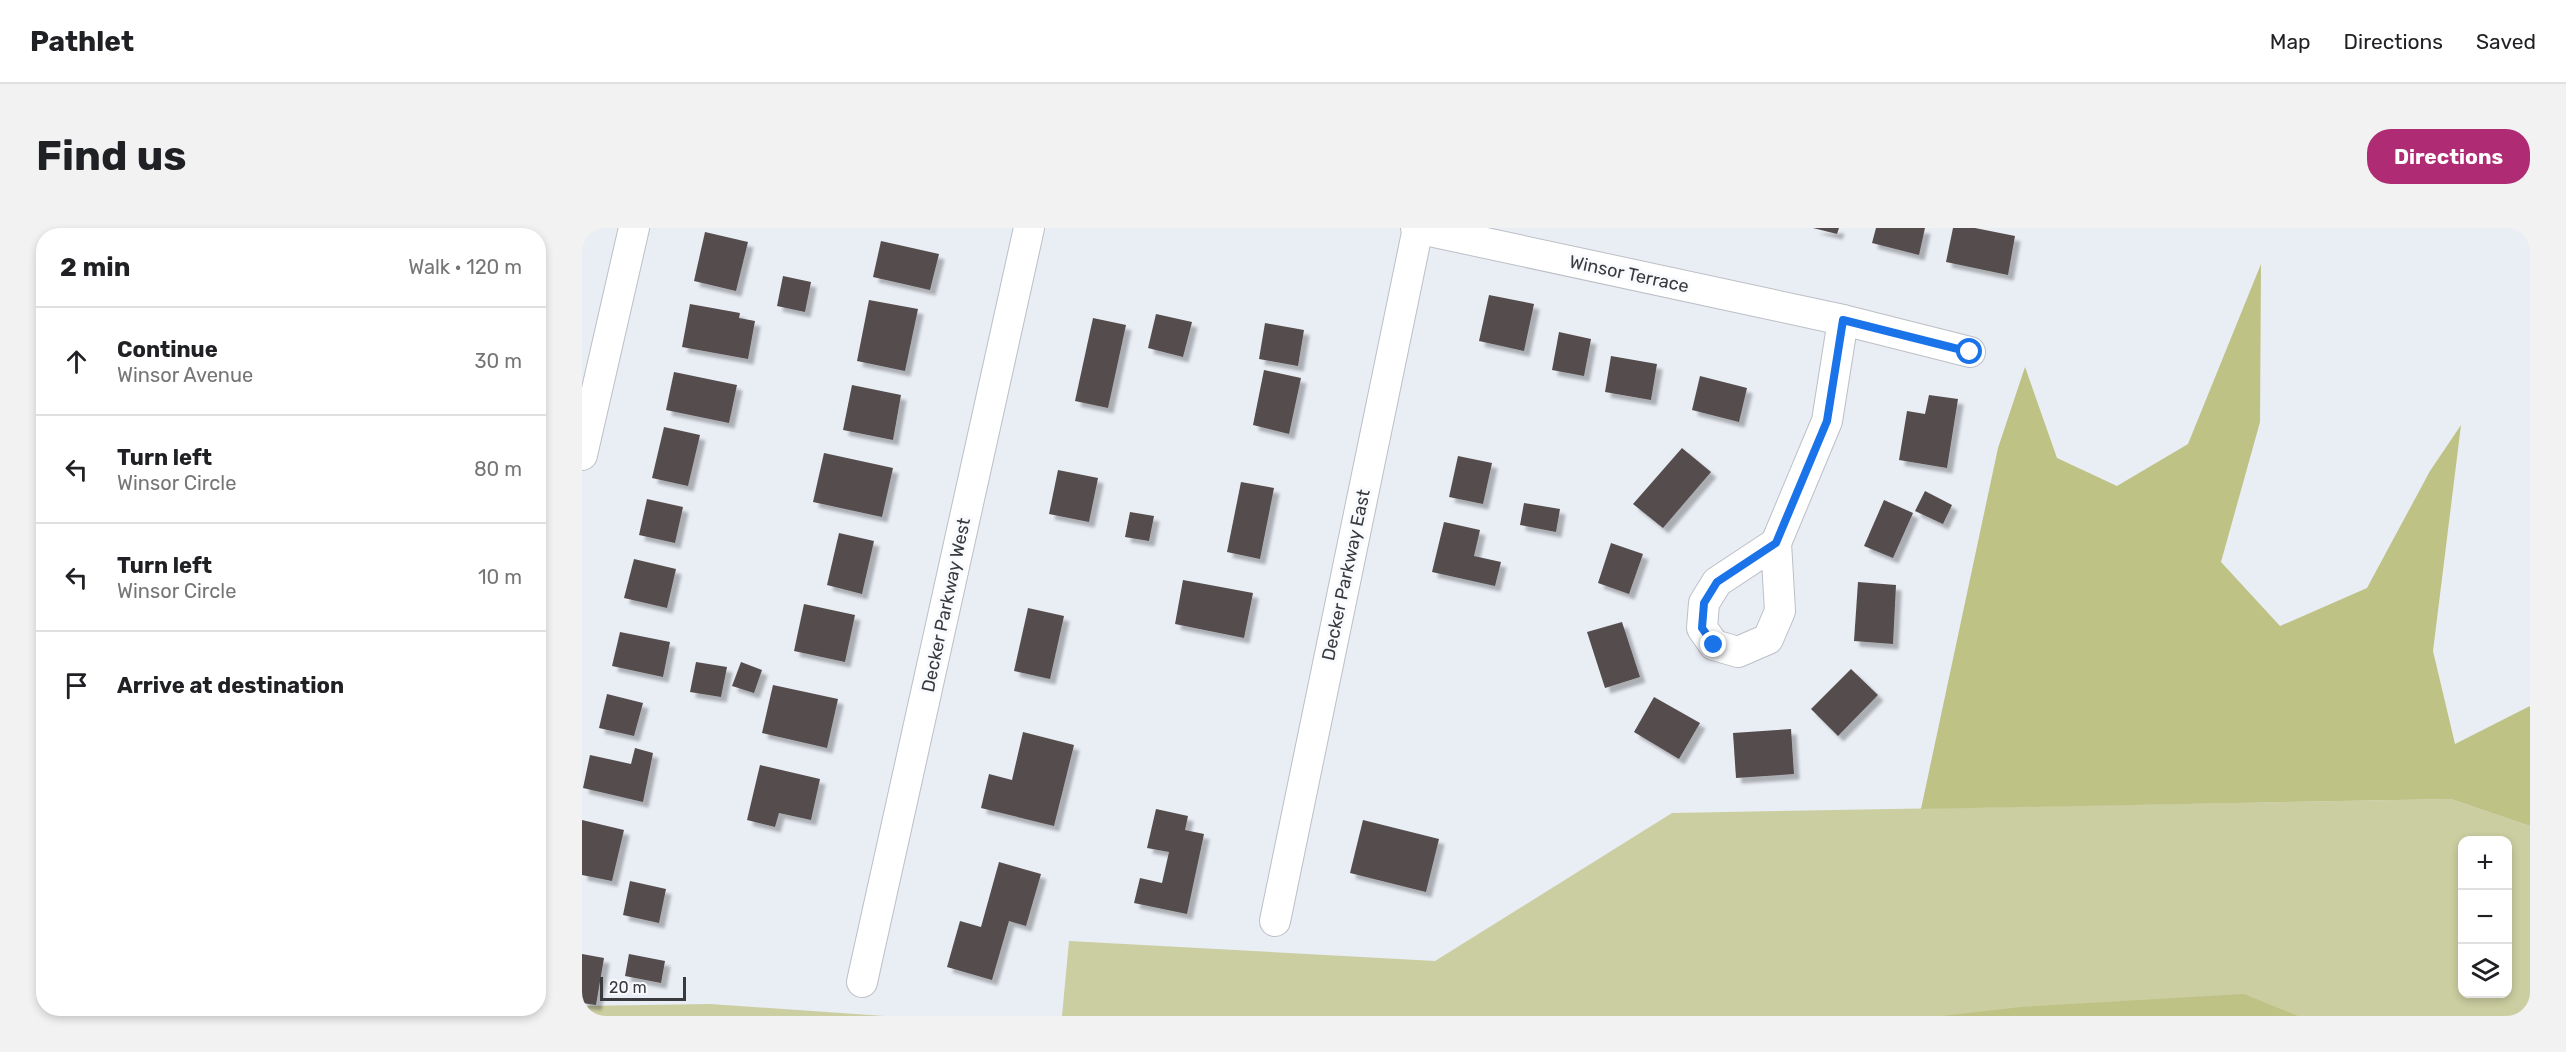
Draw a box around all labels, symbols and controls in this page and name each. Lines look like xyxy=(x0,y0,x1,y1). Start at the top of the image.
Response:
text: Pathlet xyxy=(30,25,134,58)
text: Map xyxy=(2270,29,2311,54)
text: Directions xyxy=(2344,29,2443,54)
text: Saved xyxy=(2476,29,2536,54)
button: Directions xyxy=(2367,129,2530,184)
text: Find us xyxy=(36,131,187,181)
street label: Winsor Terrace xyxy=(1567,251,1691,297)
text: 2 min xyxy=(60,252,130,283)
text: Walk · 120 m xyxy=(408,255,522,279)
text: Continue xyxy=(117,336,218,363)
route start xyxy=(1956,338,1982,364)
icon: ahead xyxy=(60,345,93,378)
text: 30 m xyxy=(475,349,522,373)
text: Winsor Avenue xyxy=(117,363,253,387)
text: Turn left xyxy=(117,444,212,471)
icon: left xyxy=(60,453,93,486)
text: 80 m xyxy=(474,457,522,481)
text: Winsor Circle xyxy=(117,471,236,495)
street label: Decker Parkway East xyxy=(1317,487,1375,663)
street label: Decker Parkway West xyxy=(917,516,975,694)
text: Turn left xyxy=(117,552,212,579)
icon: left xyxy=(60,561,93,594)
text: 10 m xyxy=(478,565,522,589)
text: Winsor Circle xyxy=(117,579,236,603)
route end xyxy=(1700,631,1726,657)
icon: arrive xyxy=(60,669,93,702)
text: Arrive at destination xyxy=(117,672,344,699)
map controls xyxy=(2458,836,2512,998)
button: + xyxy=(2458,836,2512,890)
button: − xyxy=(2458,890,2512,944)
button: layers xyxy=(2458,944,2512,998)
scale bar xyxy=(600,974,686,1002)
text: 20 m xyxy=(609,978,647,997)

